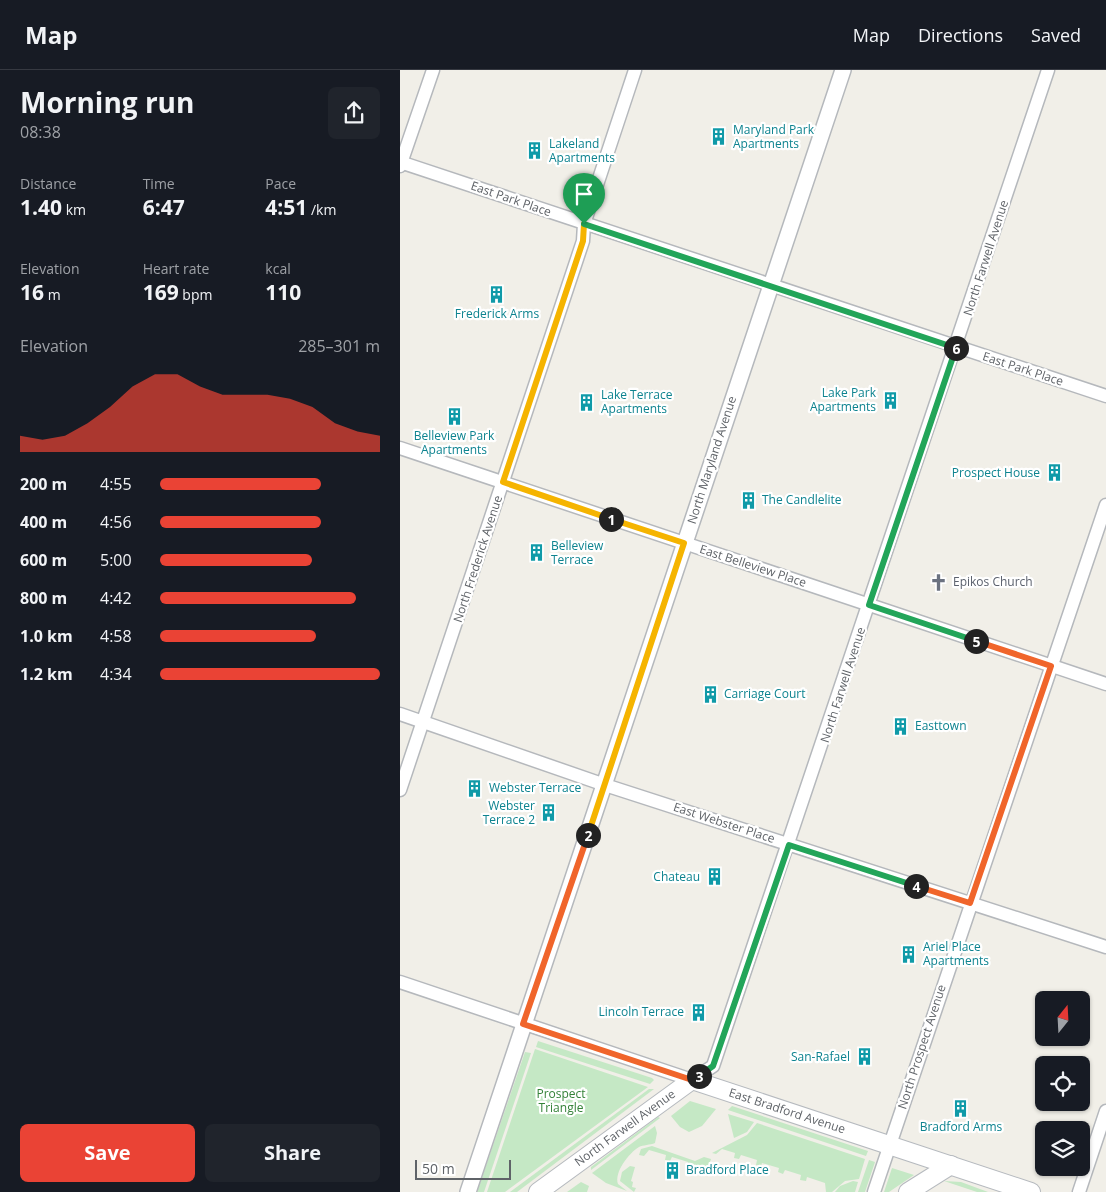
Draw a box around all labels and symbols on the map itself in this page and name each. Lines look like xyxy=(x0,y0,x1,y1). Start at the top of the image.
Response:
place label: Maryland Park Apartments xyxy=(733,121,815,152)
building icon: Maryland Park Apartments xyxy=(709,127,729,147)
place label: Lakeland Apartments xyxy=(549,135,615,166)
building icon: Lakeland Apartments xyxy=(525,141,545,161)
pin xyxy=(563,173,605,224)
street label: East Park Place xyxy=(469,177,554,220)
street label: North Farwell Avenue xyxy=(959,198,1012,318)
building icon: Frederick Arms xyxy=(487,285,507,305)
place label: Frederick Arms xyxy=(455,305,539,322)
pin: 6 xyxy=(944,336,968,360)
street label: East Park Place xyxy=(981,347,1066,390)
place label: Lake Park Apartments xyxy=(810,384,877,415)
place label: Lake Terrace Apartments xyxy=(601,386,673,417)
building icon: Lake Park Apartments xyxy=(880,390,900,410)
building icon: Lake Terrace Apartments xyxy=(577,392,597,412)
street label: North Maryland Avenue xyxy=(683,393,740,526)
building icon: Belleview Park Apartments xyxy=(444,407,464,427)
place label: Belleview Park Apartments xyxy=(414,427,495,458)
building icon: Prospect House xyxy=(1044,463,1064,483)
place label: Prospect House xyxy=(952,464,1040,481)
building icon: The Candlelite xyxy=(738,490,758,510)
place label: The Candlelite xyxy=(762,491,842,508)
street label: North Frederick Avenue xyxy=(449,493,506,625)
pin: 1 xyxy=(598,506,624,532)
place label: Belleview Terrace xyxy=(551,537,604,568)
street label: East Belleview Place xyxy=(698,540,809,591)
building icon: Belleview Terrace xyxy=(527,543,547,563)
church icon: Epikos Church xyxy=(929,572,949,592)
place label: Epikos Church xyxy=(953,573,1033,590)
street label: North Farwell Avenue xyxy=(816,625,869,745)
pin: 5 xyxy=(964,628,988,654)
building icon: Carriage Court xyxy=(700,684,720,704)
place label: Carriage Court xyxy=(724,685,805,702)
building icon: Easttown xyxy=(891,716,911,736)
place label: Easttown xyxy=(915,717,967,734)
building icon: Webster Terrace xyxy=(465,778,485,798)
place label: Webster Terrace xyxy=(489,779,581,796)
place label: Webster Terrace 2 xyxy=(483,797,535,828)
street label: East Webster Place xyxy=(671,798,777,847)
building icon: Webster Terrace 2 xyxy=(539,803,559,823)
pin: 2 xyxy=(576,822,600,848)
building icon: Chateau xyxy=(704,867,724,887)
place label: Chateau xyxy=(653,868,700,885)
pin: 4 xyxy=(904,874,928,898)
place label: Ariel Place Apartments xyxy=(923,938,989,969)
building icon: Ariel Place Apartments xyxy=(899,944,919,964)
street label: North Prospect Avenue xyxy=(893,982,950,1111)
north arrow xyxy=(1035,991,1090,1046)
building icon: Lincoln Terrace xyxy=(688,1002,708,1022)
place label: Lincoln Terrace xyxy=(599,1003,684,1020)
building icon: San-Rafael xyxy=(854,1047,874,1067)
place label: San-Rafael xyxy=(791,1048,850,1065)
pin: 3 xyxy=(686,1064,712,1088)
street label: East Bradford Avenue xyxy=(727,1084,848,1137)
park label: Prospect Triangle xyxy=(536,1085,586,1116)
street label: North Farwell Avenue xyxy=(571,1085,679,1170)
building icon: Bradford Arms xyxy=(951,1098,971,1118)
place label: Bradford Arms xyxy=(920,1118,1003,1135)
scale bar xyxy=(415,1157,511,1180)
building icon: Bradford Place xyxy=(662,1160,682,1180)
place label: Bradford Place xyxy=(686,1161,769,1178)

